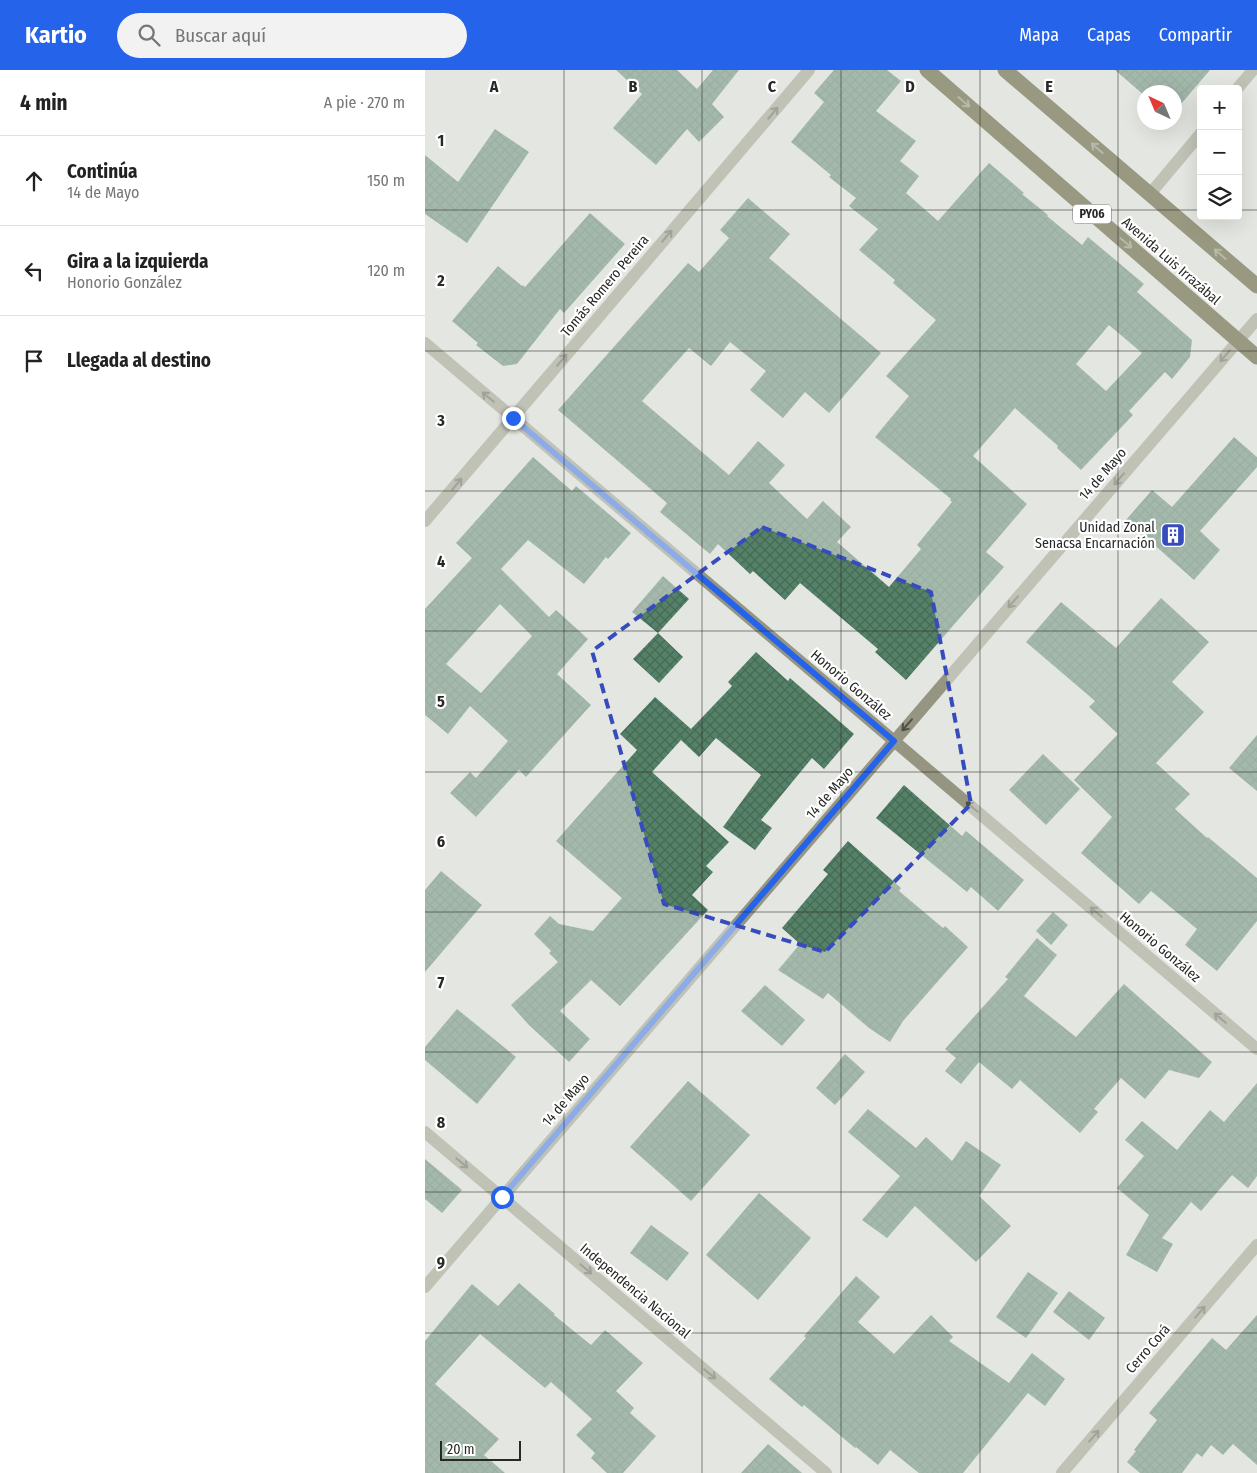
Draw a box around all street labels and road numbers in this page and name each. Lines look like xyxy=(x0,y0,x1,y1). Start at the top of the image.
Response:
road number: PY06 xyxy=(1073,204,1111,224)
street label: Avenida Luis Irrazábal xyxy=(1118,214,1224,309)
street label: Tomás Romero Pereira xyxy=(557,232,653,340)
street label: 14 de Mayo xyxy=(1076,444,1130,504)
street label: Honorio González xyxy=(807,646,895,724)
street label: 14 de Mayo xyxy=(803,763,857,823)
street label: Honorio González xyxy=(1116,908,1204,986)
street label: 14 de Mayo xyxy=(539,1070,593,1130)
street label: Independencia Nacional xyxy=(576,1240,694,1342)
street label: Cerro Corá xyxy=(1122,1321,1174,1377)

